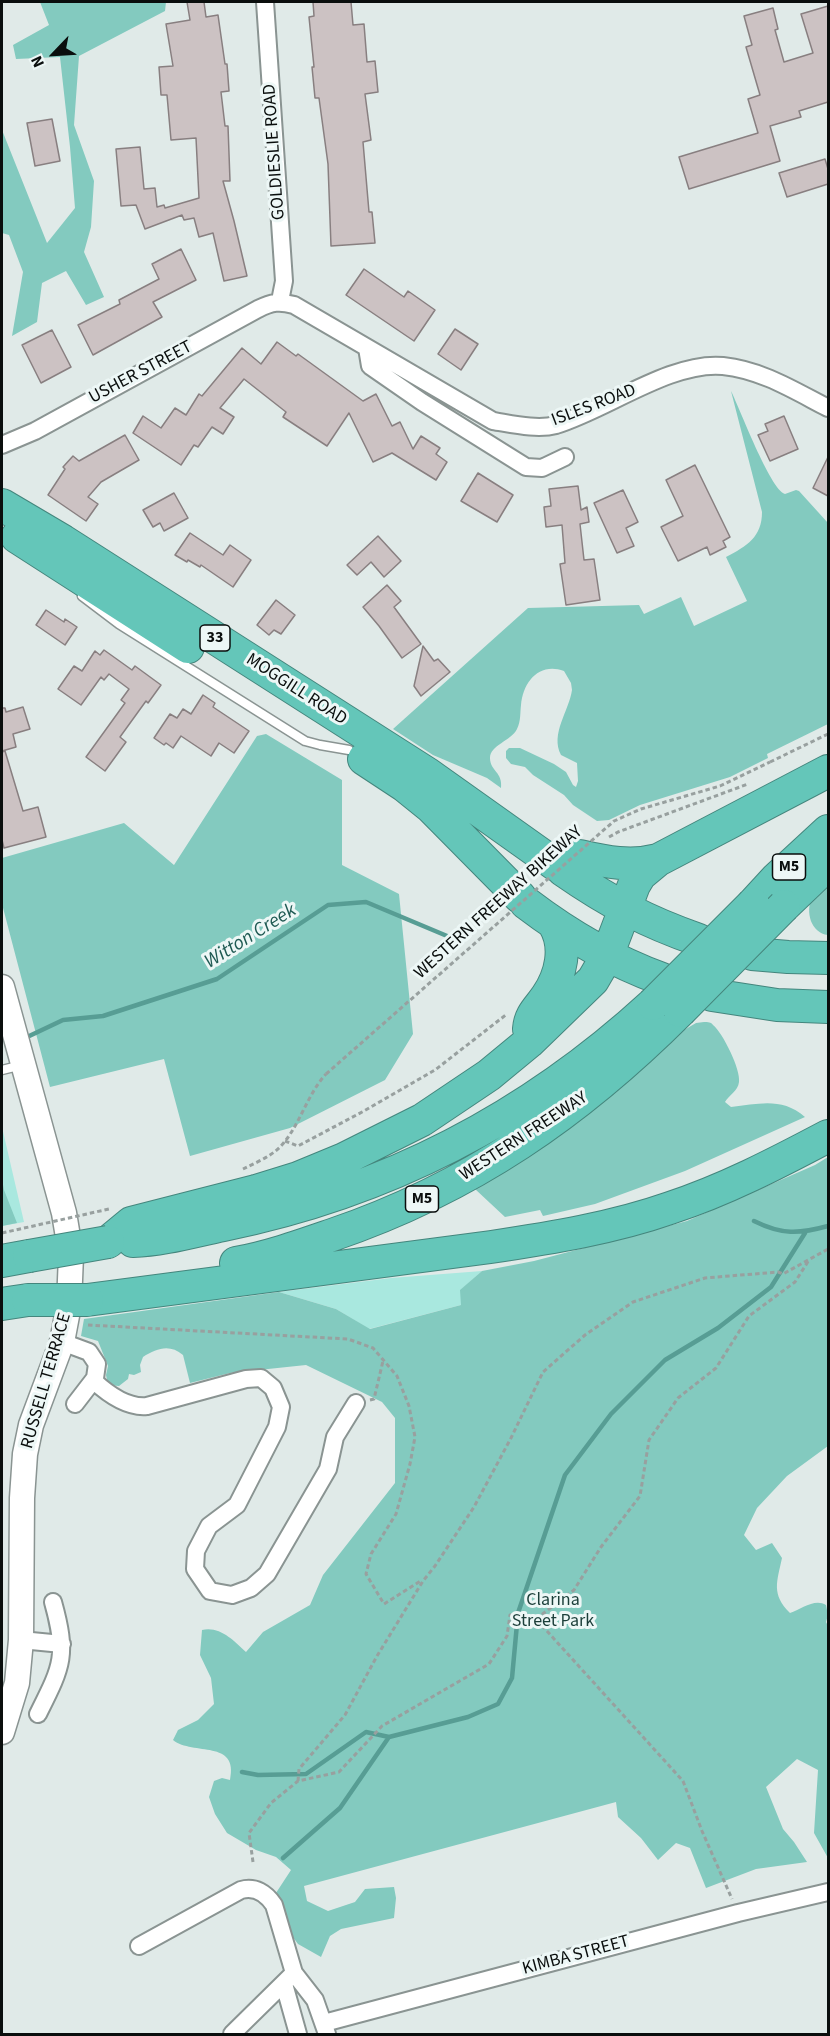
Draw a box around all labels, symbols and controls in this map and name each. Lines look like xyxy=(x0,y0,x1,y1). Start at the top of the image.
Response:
north arrow xyxy=(24,24,84,84)
text: N xyxy=(25,52,50,71)
street label: GOLDIESLIE ROAD xyxy=(259,83,291,221)
street label: USHER STREET xyxy=(86,337,196,409)
street label: ISLES ROAD xyxy=(549,380,639,432)
road number: 33 xyxy=(200,625,230,651)
street label: MOGGILL ROAD xyxy=(242,649,350,731)
street label: WESTERN FREEWAY BIKEWAY xyxy=(410,822,588,984)
road number: M5 xyxy=(772,854,806,880)
water label: Witton Creek xyxy=(201,899,301,975)
street label: WESTERN FREEWAY xyxy=(456,1088,592,1186)
road number: M5 xyxy=(406,1186,438,1212)
street label: RUSSELL TERRACE xyxy=(17,1311,77,1451)
park label: Clarina Street Park xyxy=(512,1590,594,1632)
street label: KIMBA STREET xyxy=(520,1931,632,1981)

